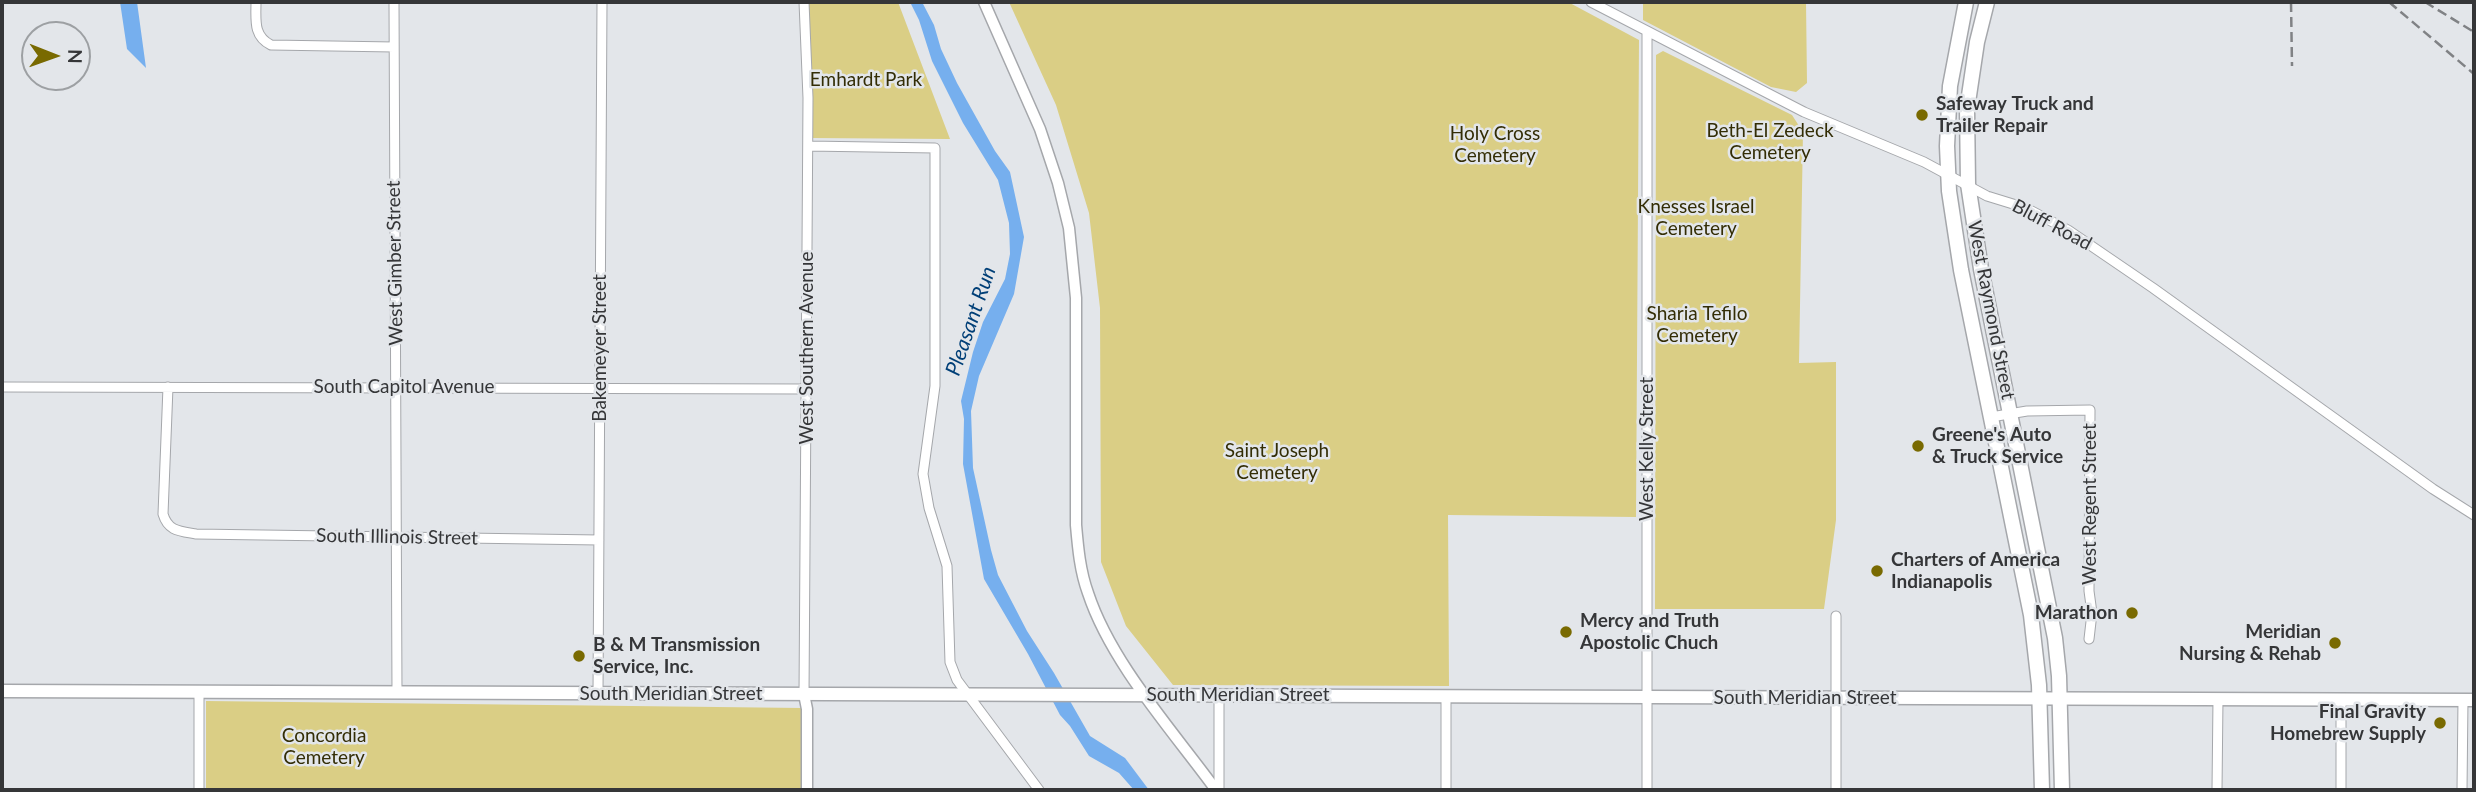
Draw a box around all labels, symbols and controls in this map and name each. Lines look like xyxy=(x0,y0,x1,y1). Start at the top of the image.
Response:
north arrow xyxy=(21,21,91,91)
text: N xyxy=(64,49,87,64)
park label: Emhardt Park xyxy=(810,69,922,91)
place label: Safeway Truck and Trailer Repair xyxy=(1936,93,2094,137)
marker: Safeway Truck and Trailer Repair xyxy=(1914,107,1930,123)
park label: Beth-El Zedeck Cemetery xyxy=(1706,120,1834,164)
park label: Holy Cross Cemetery xyxy=(1450,123,1540,167)
street label: West Gimber Street xyxy=(382,180,408,346)
street label: Bluff Road xyxy=(2008,195,2096,255)
park label: Knesses Israel Cemetery xyxy=(1638,196,1754,240)
street label: West Raymond Street xyxy=(1962,219,2020,401)
street label: West Southern Avenue xyxy=(796,252,818,444)
water label: Pleasant Run xyxy=(941,263,1001,379)
street label: Bakemeyer Street xyxy=(589,274,611,422)
park label: Sharia Tefilo Cemetery xyxy=(1647,303,1747,347)
street label: South Capitol Avenue xyxy=(313,376,495,398)
street label: West Kelly Street xyxy=(1636,377,1658,521)
street label: West Regent Street xyxy=(2079,423,2101,585)
place label: Greene's Auto & Truck Service xyxy=(1932,424,2063,468)
marker: Greene's Auto & Truck Service xyxy=(1910,438,1926,454)
park label: Saint Joseph Cemetery xyxy=(1225,440,1329,484)
street label: South Illinois Street xyxy=(316,524,478,550)
place label: Charters of America Indianapolis xyxy=(1891,549,2060,593)
marker: Charters of America Indianapolis xyxy=(1869,563,1885,579)
place label: Marathon xyxy=(2035,602,2118,624)
marker: Marathon xyxy=(2124,605,2140,621)
place label: Mercy and Truth Apostolic Chuch xyxy=(1580,610,1719,654)
place label: Meridian Nursing & Rehab xyxy=(2179,621,2321,665)
marker: Mercy and Truth Apostolic Chuch xyxy=(1558,624,1574,640)
place label: B & M Transmission Service, Inc. xyxy=(593,634,760,678)
marker: Meridian Nursing & Rehab xyxy=(2327,635,2343,651)
marker: B & M Transmission Service, Inc. xyxy=(571,648,587,664)
street label: South Meridian Street xyxy=(580,683,762,705)
street label: South Meridian Street xyxy=(1147,684,1329,706)
street label: South Meridian Street xyxy=(1714,687,1896,709)
place label: Final Gravity Homebrew Supply xyxy=(2270,701,2426,745)
marker: Final Gravity Homebrew Supply xyxy=(2432,715,2448,731)
park label: Concordia Cemetery xyxy=(282,725,366,769)

